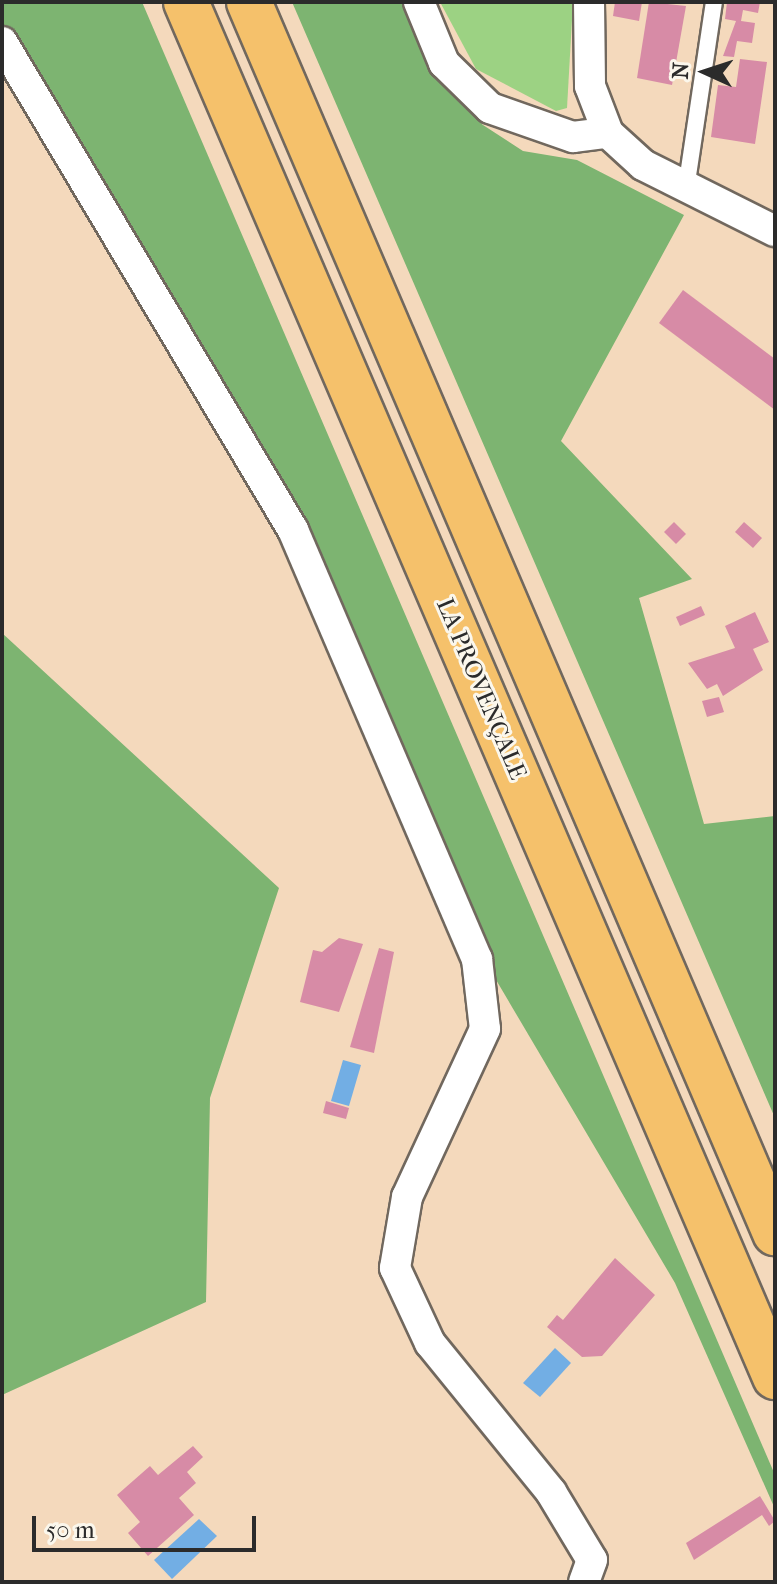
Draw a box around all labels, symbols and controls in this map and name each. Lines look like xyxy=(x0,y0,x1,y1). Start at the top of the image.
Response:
north arrow xyxy=(665,32,745,112)
text: N xyxy=(668,62,694,80)
street label: LA PROVENÇALE xyxy=(430,594,532,784)
scale bar xyxy=(36,1500,260,1550)
text: 50 m xyxy=(46,1516,95,1544)

